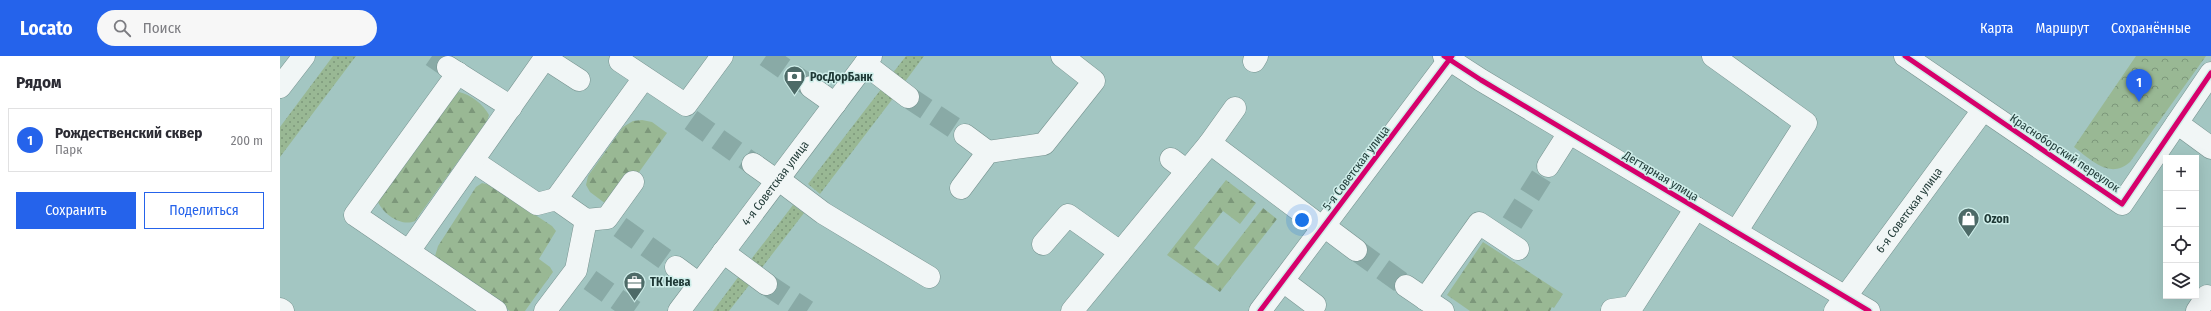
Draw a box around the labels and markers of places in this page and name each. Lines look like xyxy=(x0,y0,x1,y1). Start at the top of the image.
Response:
bank icon: РосДорБанк xyxy=(781,64,807,97)
pin: 1 xyxy=(2126,69,2152,102)
place label: РосДорБанк xyxy=(810,70,874,84)
shop icon: Ozon xyxy=(1955,206,1981,239)
place label: Ozon xyxy=(1984,212,2009,226)
office icon: ТК Нева xyxy=(621,269,647,302)
place label: ТК Нева xyxy=(650,275,691,289)

